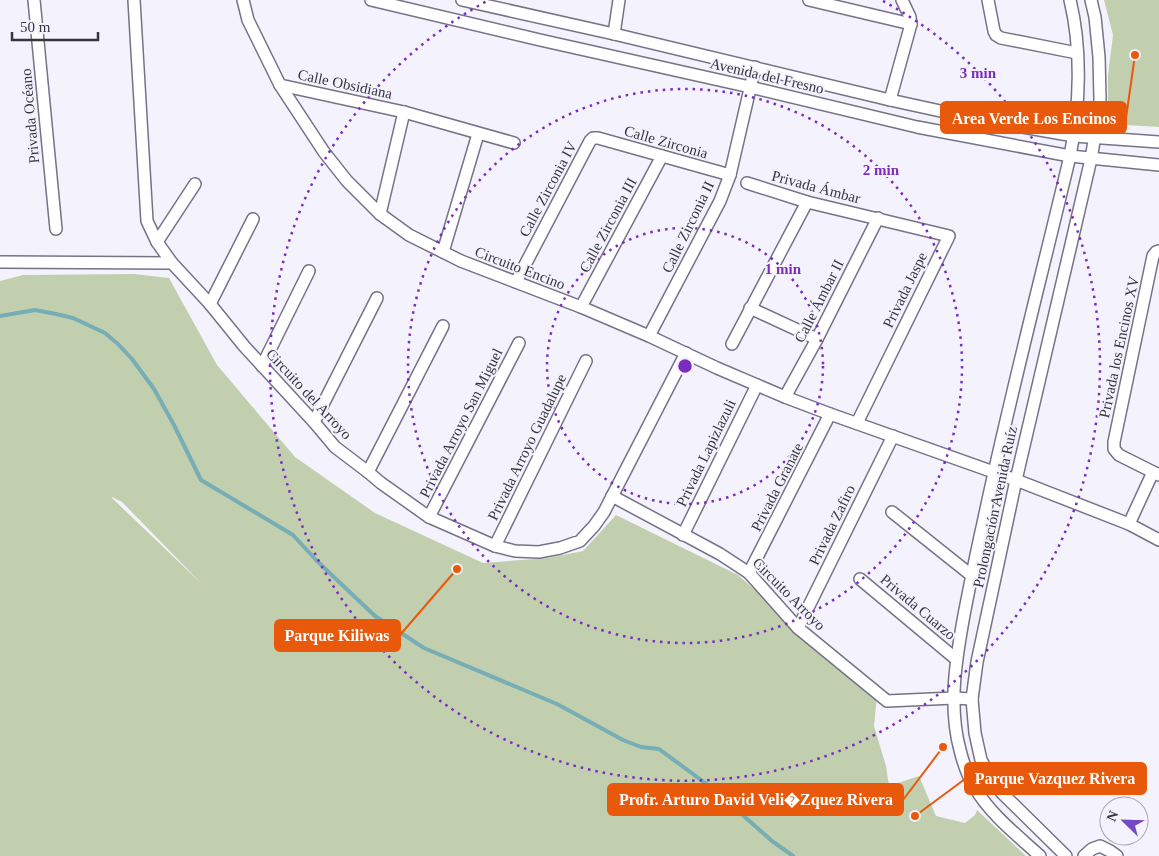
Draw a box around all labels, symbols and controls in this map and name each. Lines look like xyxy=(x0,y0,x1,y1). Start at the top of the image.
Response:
scale bar xyxy=(12,10,99,42)
text: 50 m xyxy=(20,19,51,35)
street label: Avenida del Fresno xyxy=(709,55,825,97)
text: 3 min xyxy=(960,65,997,81)
street label: Calle Obsidiana xyxy=(296,66,394,102)
street label: Privada Océano xyxy=(18,68,42,164)
callout: Area Verde Los Encinos xyxy=(941,102,1126,133)
text: Area Verde Los Encinos xyxy=(952,110,1116,127)
street label: Calle Zirconia xyxy=(622,122,710,162)
street label: Calle Zirconia IV xyxy=(516,138,580,239)
text: 2 min xyxy=(863,162,900,178)
street label: Privada Ámbar xyxy=(770,167,862,207)
street label: Calle Zirconia III xyxy=(576,175,640,275)
street label: Calle Zirconia II xyxy=(659,179,717,275)
street label: Circuito Encino xyxy=(473,243,567,293)
street label: Privada Jaspe xyxy=(880,249,930,330)
street label: Calle Ámbar II xyxy=(791,257,847,345)
text: 1 min xyxy=(765,261,802,277)
street label: Privada los Encinos XV xyxy=(1096,274,1142,419)
street label: Circuito del Arroyo xyxy=(263,346,355,442)
street label: Privada Arroyo San Miguel xyxy=(416,346,506,500)
centre of rings xyxy=(676,357,694,375)
street label: Privada Arroyo Guadalupe xyxy=(485,371,570,523)
street label: Privada Lapizlazuli xyxy=(673,397,739,509)
street label: Prolongación Avenida Ruíz xyxy=(970,424,1020,589)
street label: Privada Granate xyxy=(748,440,806,534)
street label: Privada Zafiro xyxy=(806,482,858,568)
street label: Circuito Arroyo xyxy=(750,555,828,633)
street label: Privada Cuarzo xyxy=(877,571,959,643)
callout: Parque Kiliwas xyxy=(275,620,400,651)
text: Parque Kiliwas xyxy=(284,627,390,645)
callout: Parque Vazquez Rivera xyxy=(965,763,1146,794)
text: Parque Vazquez Rivera xyxy=(975,770,1135,788)
callout: Profr. Arturo David Veli�Zquez Rivera xyxy=(608,784,903,815)
text: Profr. Arturo David Veli�Zquez Rivera xyxy=(619,791,893,809)
north arrow xyxy=(1099,796,1149,846)
text: N xyxy=(1104,809,1121,824)

